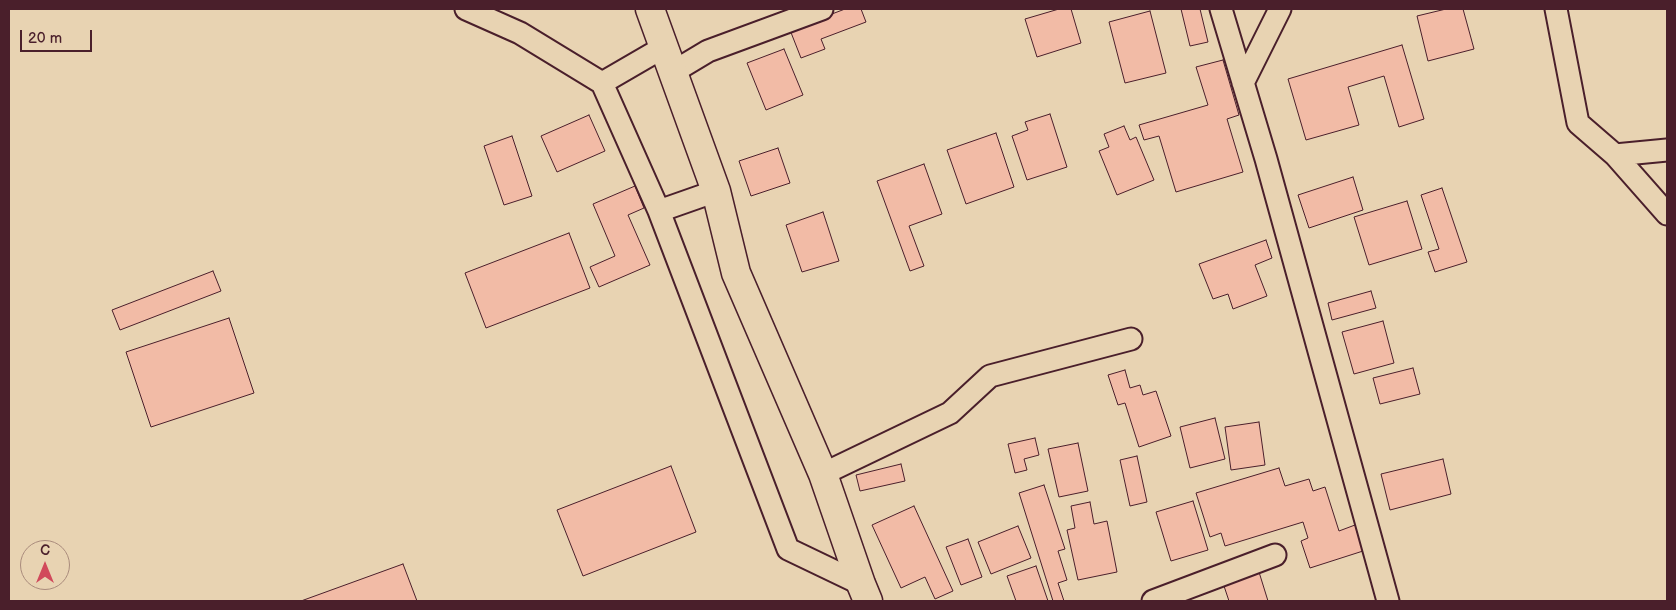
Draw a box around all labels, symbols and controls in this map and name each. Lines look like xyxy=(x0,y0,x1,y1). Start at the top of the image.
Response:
scale bar xyxy=(22,20,95,52)
text: 20 m xyxy=(28,29,62,48)
north arrow xyxy=(20,540,70,590)
text: С xyxy=(40,542,50,559)

